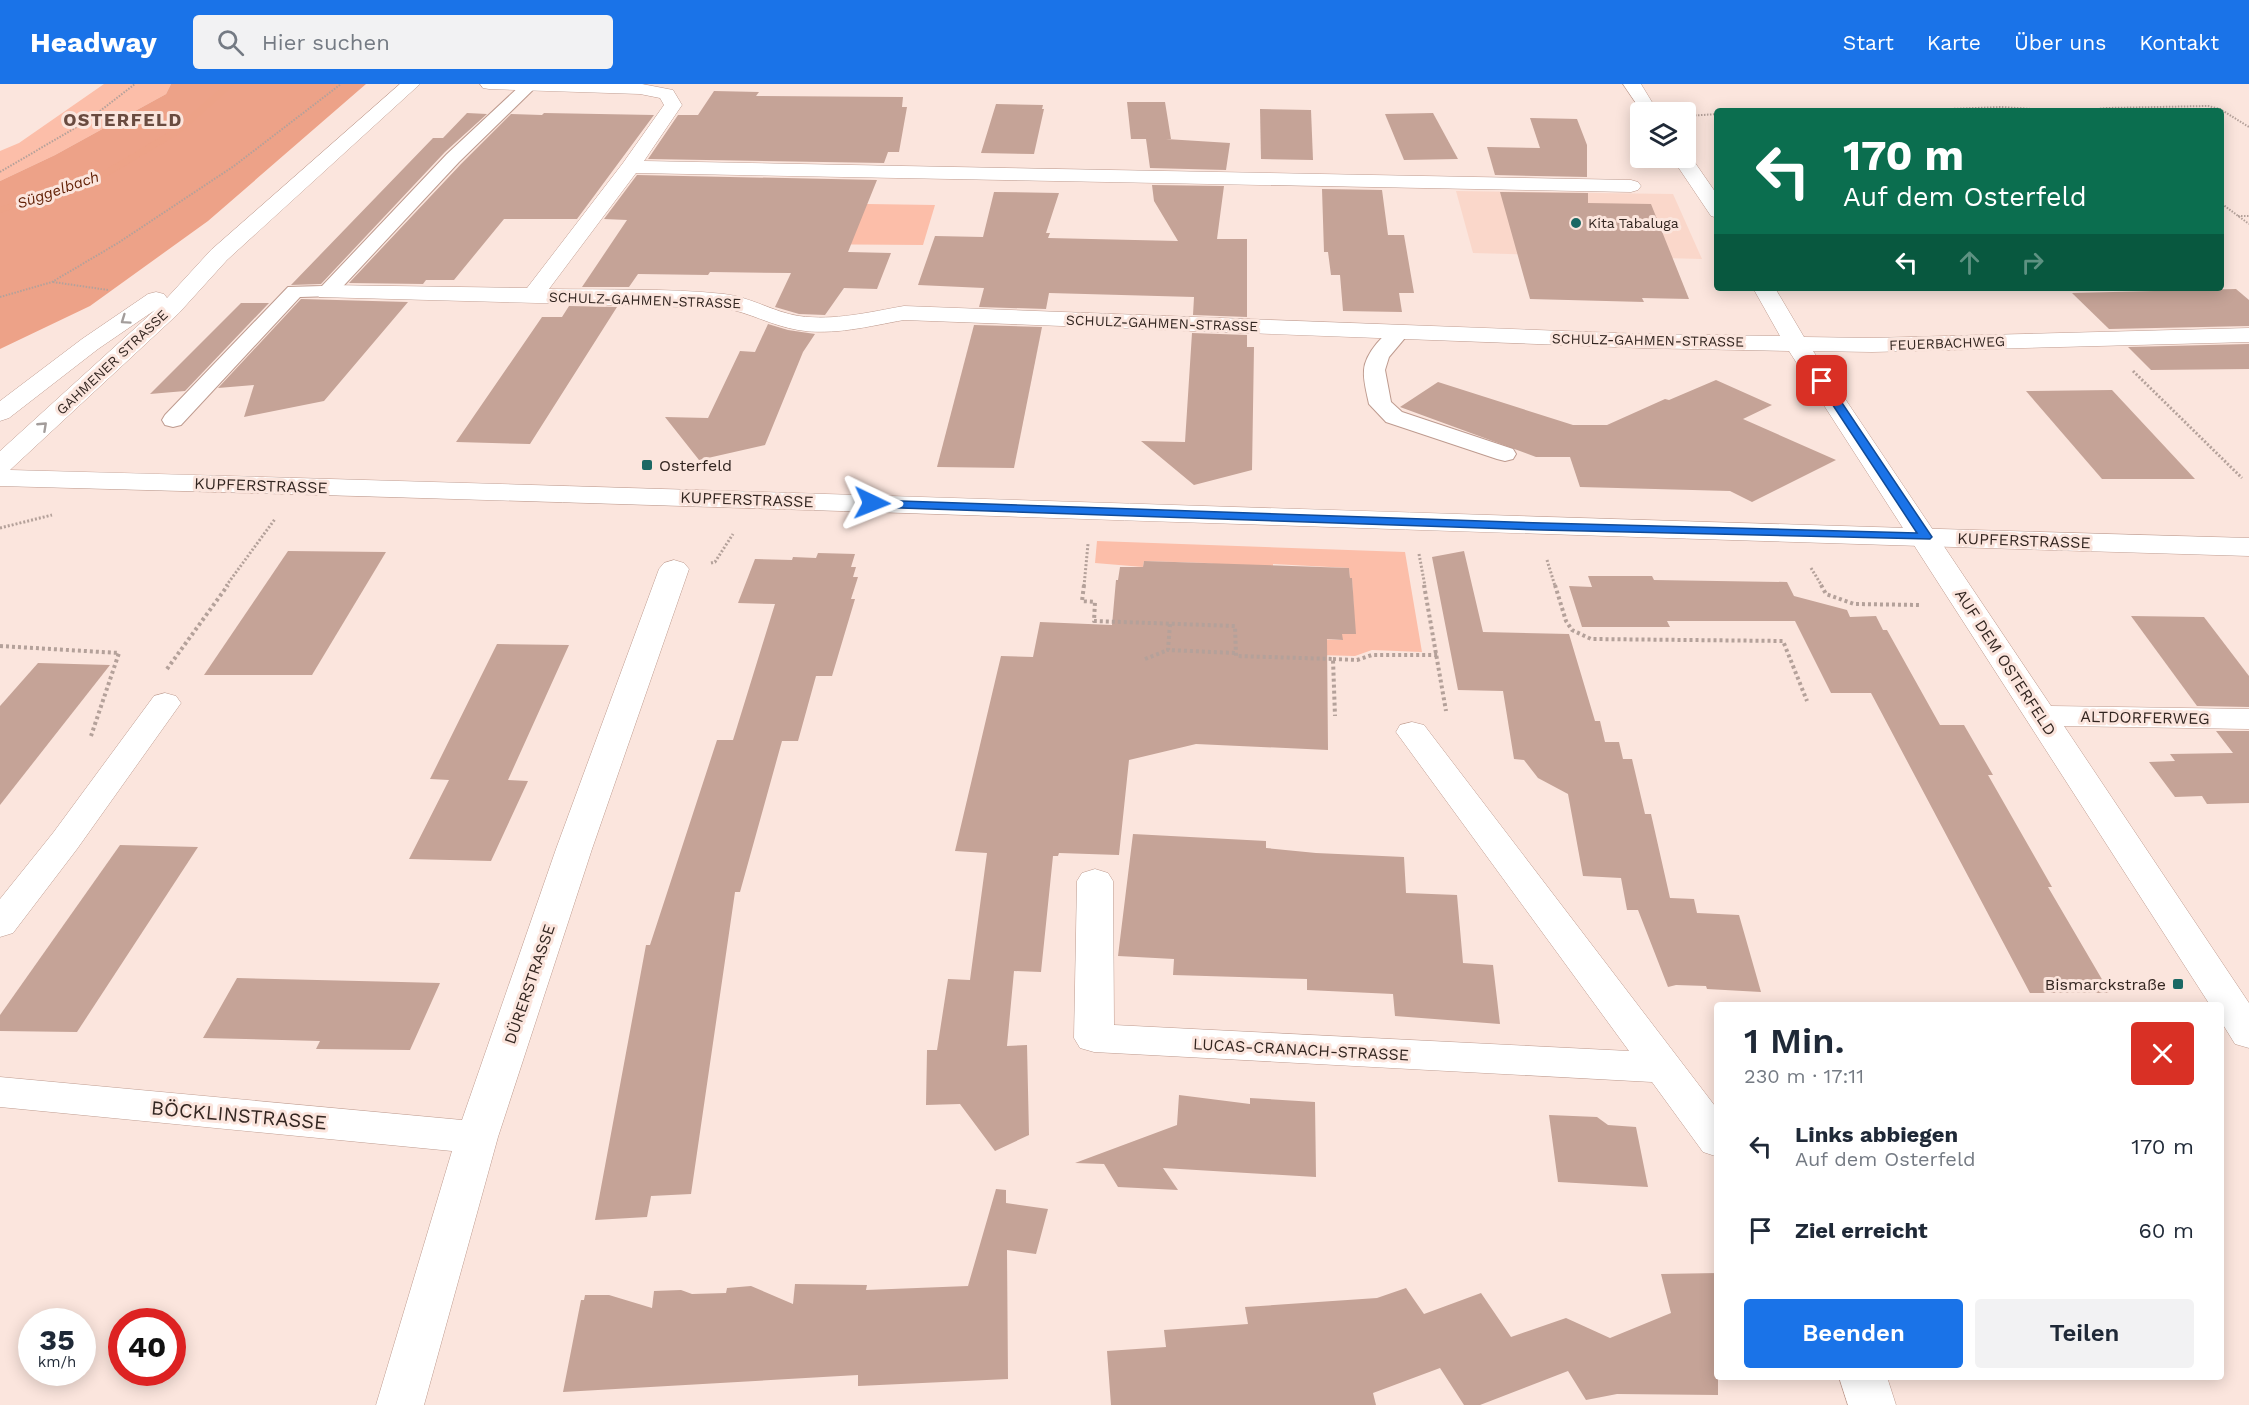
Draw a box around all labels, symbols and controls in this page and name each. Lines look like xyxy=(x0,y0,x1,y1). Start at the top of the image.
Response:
search box xyxy=(193,15,613,69)
text: Headway xyxy=(30,26,157,59)
icon: search xyxy=(214,26,247,59)
text: Hier suchen xyxy=(262,30,390,55)
text: Start xyxy=(1843,30,1894,55)
text: Karte xyxy=(1927,30,1981,55)
text: Über uns xyxy=(2014,30,2106,55)
text: Kontakt xyxy=(2139,30,2219,55)
map controls xyxy=(1630,102,1696,168)
button: layers xyxy=(1630,102,1696,168)
district label: OSTERFELD xyxy=(63,109,183,130)
text: 170 m xyxy=(1843,131,1964,180)
icon: left xyxy=(1744,132,1822,210)
water label: Süggelbach xyxy=(15,168,101,212)
text: Auf dem Osterfeld xyxy=(1843,181,2087,213)
place label: Kita Tabaluga xyxy=(1588,215,1679,231)
marker: Kita Tabaluga xyxy=(1569,216,1583,230)
icon: left xyxy=(1890,246,1923,279)
icon: ahead xyxy=(1953,246,1986,279)
icon: right xyxy=(2016,246,2049,279)
street label: SCHULZ-GAHMEN-STRASSE xyxy=(549,289,741,311)
street label: GAHMENER STRASSE xyxy=(53,306,171,418)
street label: SCHULZ-GAHMEN-STRASSE xyxy=(1066,312,1258,334)
one-way arrow xyxy=(121,313,132,324)
street label: SCHULZ-GAHMEN-STRASSE xyxy=(1552,330,1744,350)
street label: FEUERBACHWEG xyxy=(1889,333,2005,353)
pin xyxy=(1796,355,1847,406)
icon: arrive xyxy=(1805,364,1838,397)
one-way arrow xyxy=(36,422,47,433)
place label: Osterfeld xyxy=(659,456,732,475)
marker: Osterfeld xyxy=(640,458,654,472)
position arrow xyxy=(840,471,904,535)
street label: KUPFERSTRASSE xyxy=(194,474,328,497)
street label: KUPFERSTRASSE xyxy=(680,488,814,511)
street label: KUPFERSTRASSE xyxy=(1957,529,2091,552)
street label: AUF DEM OSTERFELD xyxy=(1951,586,2060,739)
street label: ALTDORFERWEG xyxy=(2080,707,2210,728)
street label: DÜRERSTRASSE xyxy=(500,922,559,1047)
place label: Bismarckstraße xyxy=(2045,975,2166,994)
marker: Bismarckstraße xyxy=(2171,977,2185,991)
text: 1 Min. xyxy=(1744,1020,1845,1062)
button: close xyxy=(2131,1022,2194,1085)
street label: LUCAS-CRANACH-STRASSE xyxy=(1192,1034,1409,1065)
text: 230 m · 17:11 xyxy=(1744,1064,1864,1088)
street label: BÖCKLINSTRASSE xyxy=(150,1095,328,1135)
text: Links abbiegen xyxy=(1795,1122,1958,1147)
icon: left xyxy=(1744,1130,1777,1163)
text: 170 m xyxy=(2131,1134,2194,1159)
text: Auf dem Osterfeld xyxy=(1795,1147,1976,1171)
icon: arrive xyxy=(1744,1214,1777,1247)
text: Ziel erreicht xyxy=(1795,1218,1928,1243)
text: 60 m xyxy=(2138,1218,2194,1243)
button: Beenden xyxy=(1744,1299,1963,1368)
button: Teilen xyxy=(1975,1299,2194,1368)
speed limit sign: 40 xyxy=(108,1308,186,1386)
text: 35 xyxy=(39,1322,75,1357)
text: km/h xyxy=(38,1353,76,1371)

